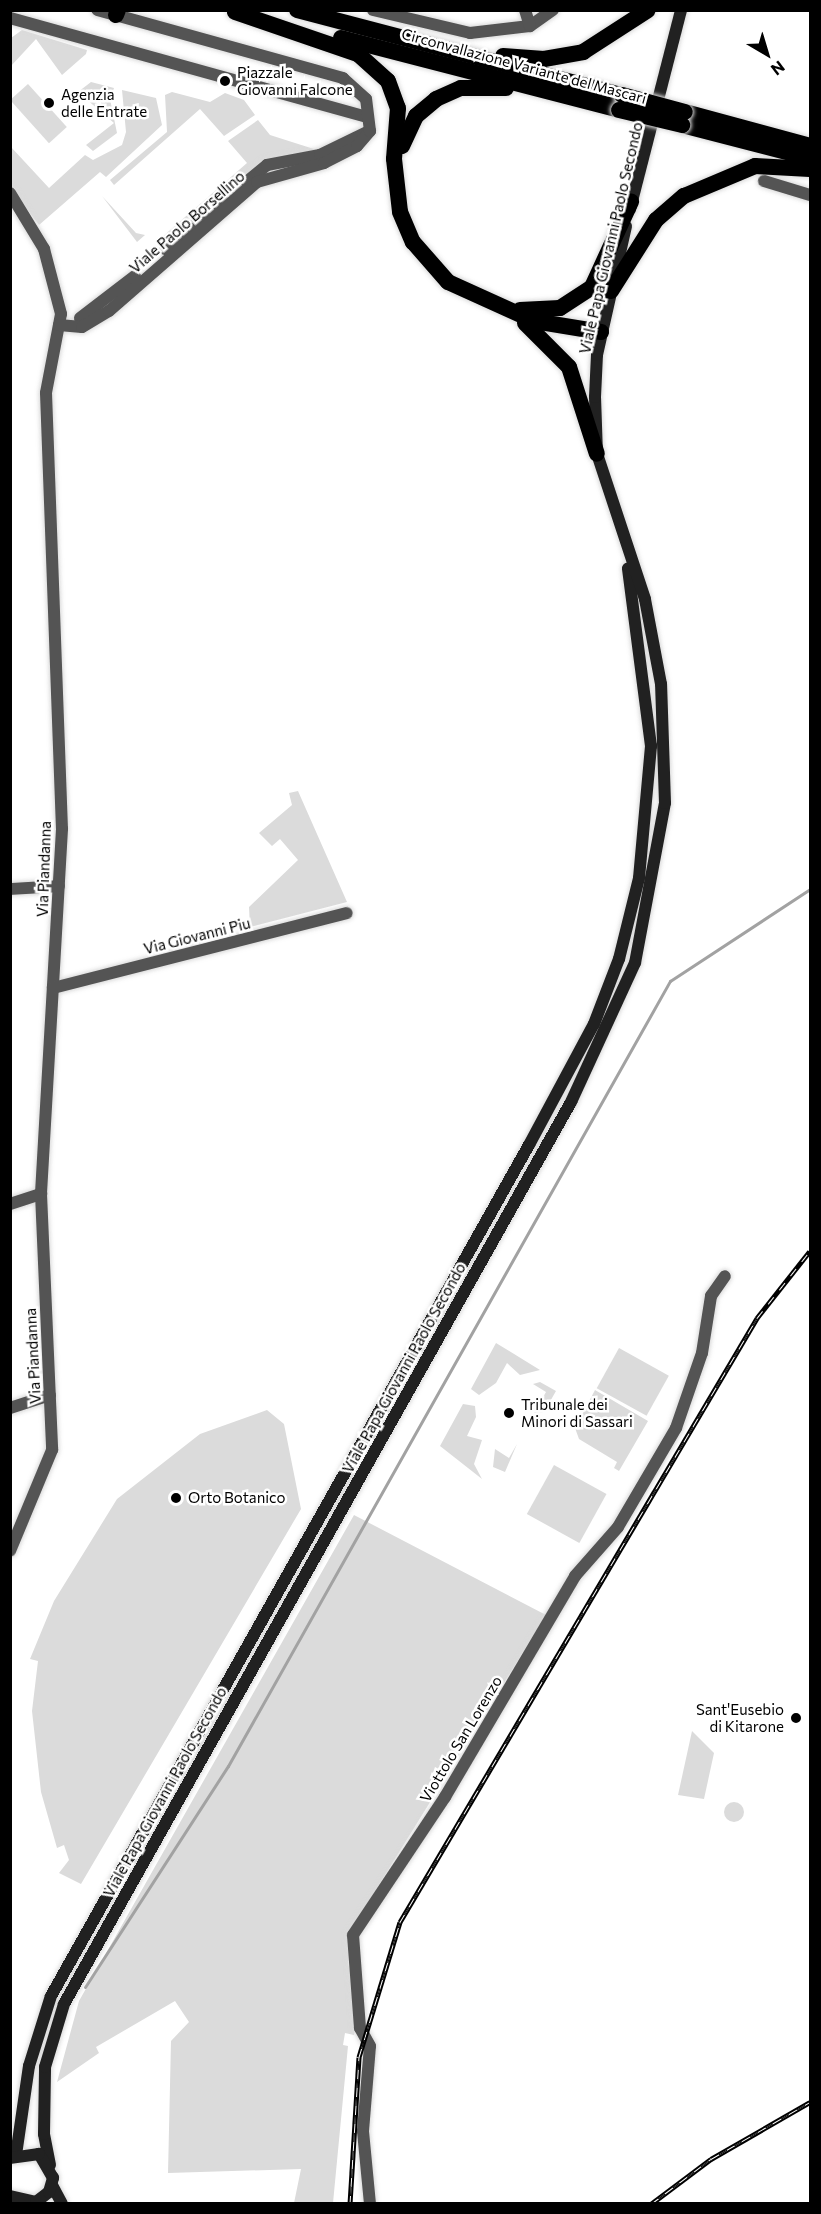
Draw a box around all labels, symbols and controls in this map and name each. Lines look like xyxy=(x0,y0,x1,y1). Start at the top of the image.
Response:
north arrow xyxy=(737,24,797,84)
street label: Circonvallazione Variante del Mascari xyxy=(400,25,648,107)
text: N xyxy=(768,57,789,80)
place label: Piazzale Giovanni Falcone xyxy=(237,63,353,98)
marker: Piazzale Giovanni Falcone xyxy=(218,74,232,88)
place label: Agenzia delle Entrate xyxy=(61,85,147,120)
marker: Agenzia delle Entrate xyxy=(42,96,56,110)
street label: Viale Papa Giovanni Paolo Secondo xyxy=(576,120,646,356)
street label: Viale Paolo Borsellino xyxy=(126,167,248,277)
street label: Via Piandanna xyxy=(33,821,55,917)
street label: Via Giovanni Piu xyxy=(142,914,252,958)
street label: Viale Papa Giovanni Paolo Secondo xyxy=(339,1260,469,1476)
street label: Via Piandanna xyxy=(21,1308,45,1404)
place label: Tribunale dei Minori di Sassari xyxy=(521,1395,633,1430)
marker: Tribunale dei Minori di Sassari xyxy=(502,1406,516,1420)
place label: Orto Botanico xyxy=(188,1489,285,1507)
marker: Orto Botanico xyxy=(169,1491,183,1505)
street label: Viottolo San Lorenzo xyxy=(416,1673,506,1805)
street label: Viale Papa Giovanni Paolo Secondo xyxy=(100,1684,230,1900)
place label: Sant'Eusebio di Kitarone xyxy=(696,1700,784,1735)
marker: Sant'Eusebio di Kitarone xyxy=(789,1711,803,1725)

